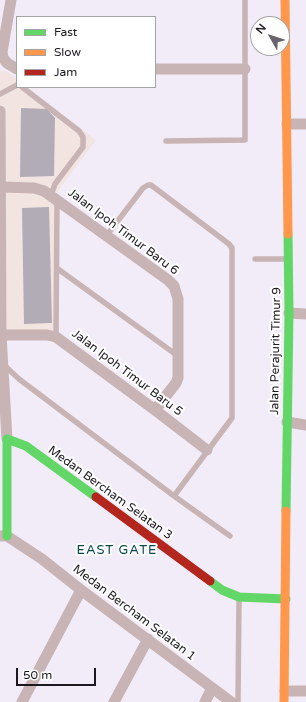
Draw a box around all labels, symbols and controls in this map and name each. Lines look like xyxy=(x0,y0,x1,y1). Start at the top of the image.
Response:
legend xyxy=(16,16,156,88)
north arrow xyxy=(250,16,290,56)
text: N xyxy=(253,21,269,36)
text: Fast xyxy=(54,25,77,39)
text: Slow xyxy=(54,45,81,59)
text: Jam xyxy=(54,65,77,79)
street label: Jalan Ipoh Timur Baru 6 xyxy=(65,186,181,278)
street label: Jalan Perajurit Timur 9 xyxy=(268,287,284,415)
street label: Jalan Ipoh Timur Baru 5 xyxy=(69,327,185,419)
street label: Medan Bercham Selatan 3 xyxy=(45,443,175,543)
district label: EAST GATE xyxy=(77,543,157,559)
street label: Medan Bercham Selatan 1 xyxy=(70,562,198,664)
scale bar xyxy=(18,660,98,686)
text: 50 m xyxy=(23,668,52,682)

